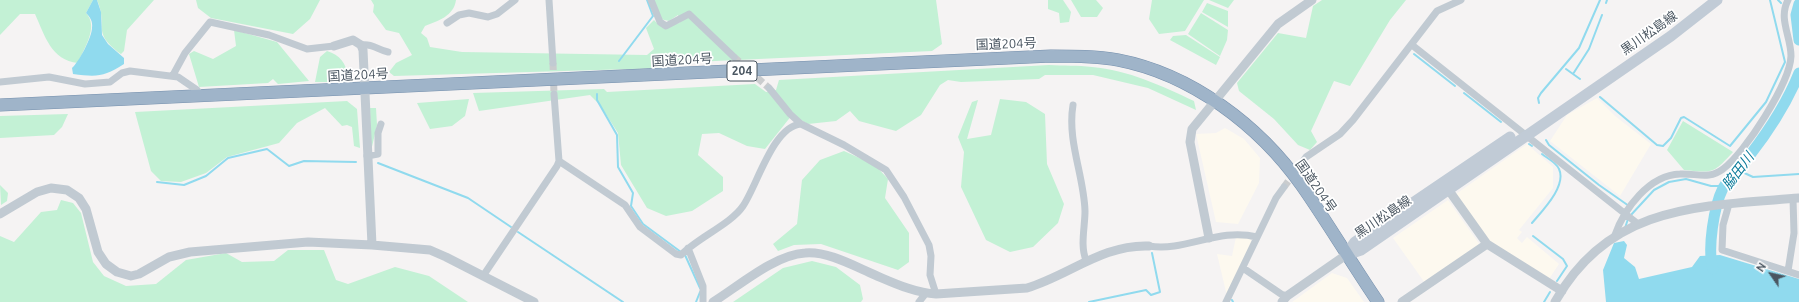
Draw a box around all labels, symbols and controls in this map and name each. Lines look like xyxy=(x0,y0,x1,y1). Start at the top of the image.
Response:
street label: 黒川松島線 xyxy=(1618,8,1680,58)
street label: 国道204号 xyxy=(975,35,1037,53)
street label: 国道204号 xyxy=(651,51,713,69)
road number: 204 xyxy=(727,61,757,81)
street label: 国道204号 xyxy=(327,66,389,84)
water label: 脇田川 xyxy=(1719,149,1757,193)
street label: 国道204号 xyxy=(1292,157,1340,215)
street label: 黒川松島線 xyxy=(1352,192,1414,242)
north arrow xyxy=(1751,254,1791,294)
text: N xyxy=(1754,261,1768,274)

